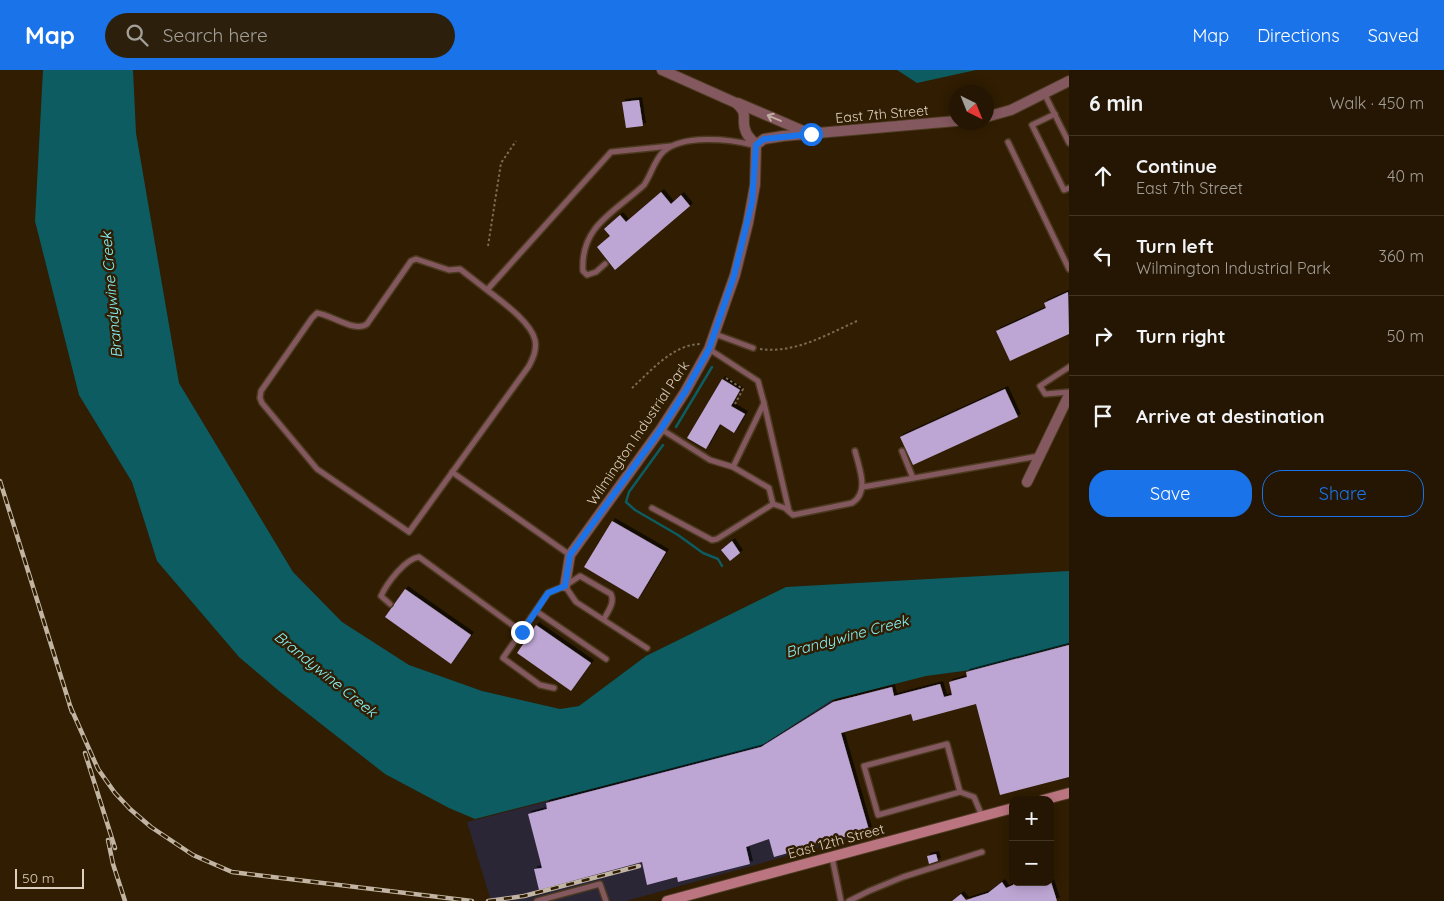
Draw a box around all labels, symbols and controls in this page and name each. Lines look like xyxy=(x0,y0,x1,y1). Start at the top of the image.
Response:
search box xyxy=(105,13,455,58)
text: Map xyxy=(25,20,75,50)
icon: search xyxy=(123,21,151,49)
text: Search here xyxy=(163,23,268,47)
text: Map xyxy=(1192,24,1229,47)
text: Directions xyxy=(1257,24,1340,47)
text: Saved xyxy=(1368,24,1419,47)
north arrow xyxy=(949,85,994,130)
text: 6 min xyxy=(1089,90,1143,116)
text: Walk · 450 m xyxy=(1329,93,1424,113)
street label: East 7th Street xyxy=(835,101,930,127)
one-way arrow xyxy=(766,113,781,122)
route start xyxy=(800,123,823,146)
text: Continue xyxy=(1136,154,1217,178)
icon: ahead xyxy=(1089,162,1117,190)
text: 40 m xyxy=(1387,166,1424,186)
text: East 7th Street xyxy=(1136,178,1243,198)
water label: Brandywine Creek xyxy=(96,229,126,359)
text: Turn left xyxy=(1136,234,1214,258)
icon: left xyxy=(1089,242,1117,270)
text: 360 m xyxy=(1379,246,1424,266)
text: Wilmington Industrial Park xyxy=(1136,258,1331,278)
icon: right xyxy=(1089,322,1117,350)
text: Turn right xyxy=(1136,324,1225,348)
text: 50 m xyxy=(1387,326,1424,346)
street label: Wilmington Industrial Park xyxy=(583,357,693,509)
icon: arrive xyxy=(1089,402,1117,430)
text: Arrive at destination xyxy=(1136,404,1325,428)
button: Save xyxy=(1089,470,1252,517)
button: Share xyxy=(1262,470,1424,517)
water label: Brandywine Creek xyxy=(783,610,913,662)
route end xyxy=(511,621,534,644)
water label: Brandywine Creek xyxy=(271,627,383,722)
map controls xyxy=(1009,796,1054,886)
button: + xyxy=(1009,796,1054,841)
street label: East 12th Street xyxy=(786,819,887,863)
button: − xyxy=(1009,841,1054,886)
scale bar xyxy=(15,866,84,889)
text: 50 m xyxy=(22,869,55,887)

